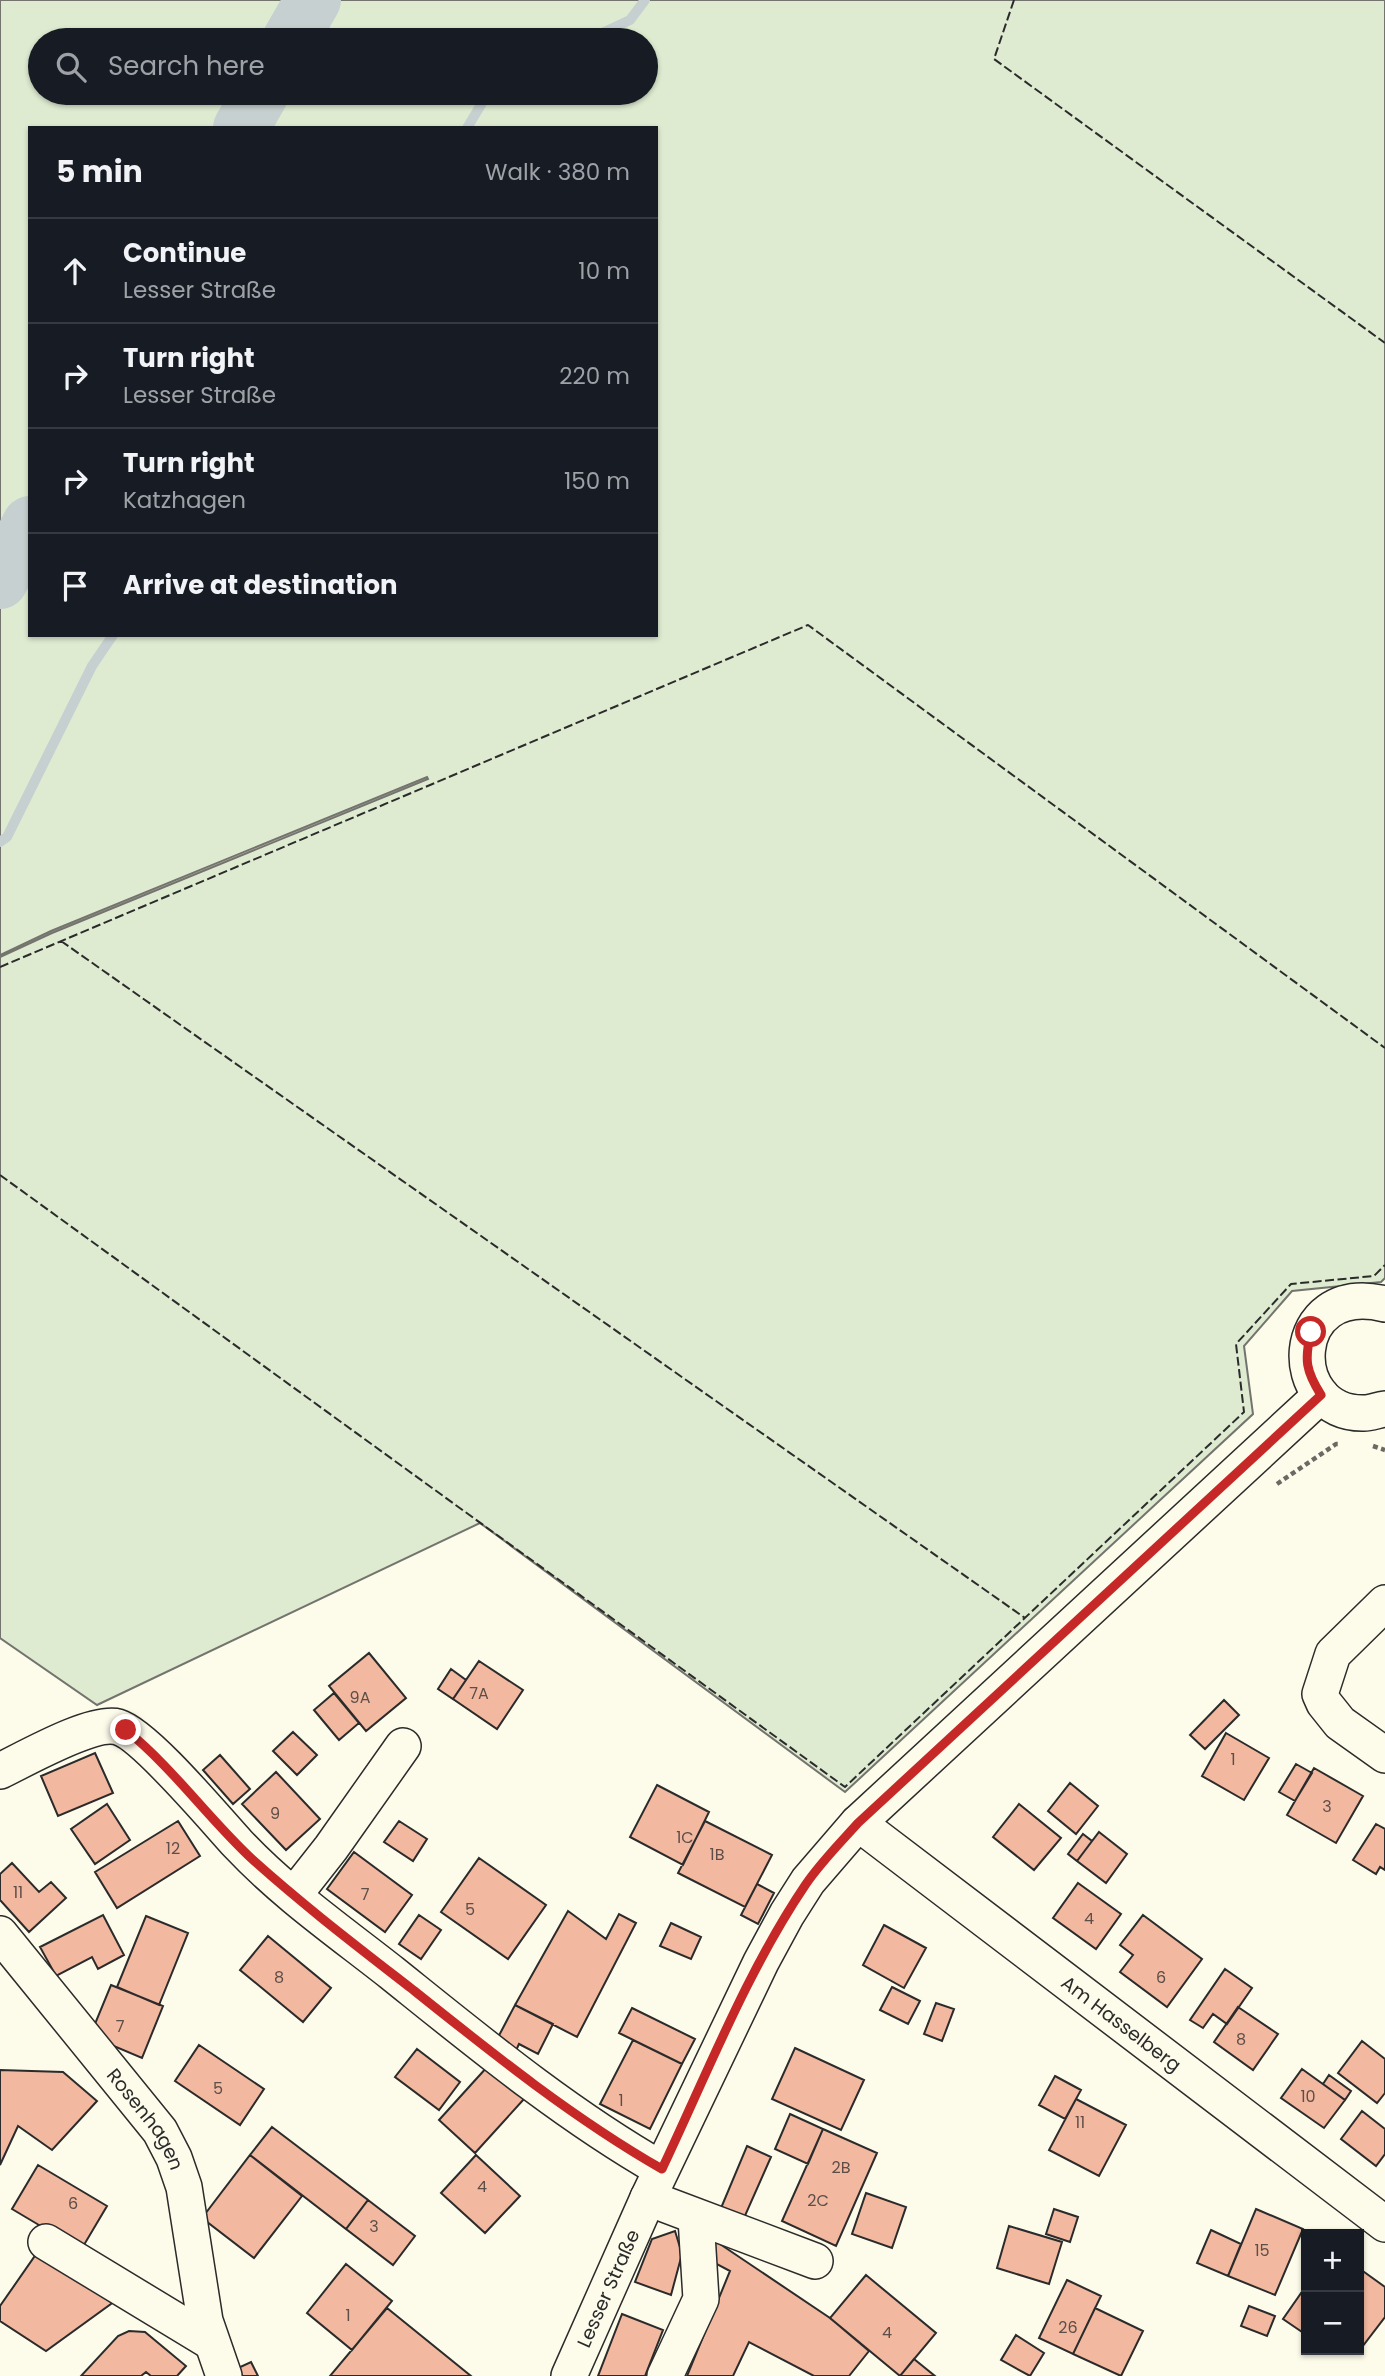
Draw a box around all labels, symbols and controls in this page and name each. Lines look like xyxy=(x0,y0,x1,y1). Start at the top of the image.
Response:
search box xyxy=(28,28,658,105)
icon: search xyxy=(52,48,90,86)
text: Search here xyxy=(108,48,265,84)
text: 5 min xyxy=(56,150,143,193)
text: Walk · 380 m xyxy=(485,156,630,188)
text: Continue xyxy=(123,235,246,271)
icon: ahead xyxy=(56,252,94,290)
text: 10 m xyxy=(578,255,630,287)
text: Lesser Straße xyxy=(123,274,276,306)
text: Turn right xyxy=(123,340,255,376)
icon: right xyxy=(56,357,94,395)
text: 220 m xyxy=(559,360,630,392)
text: Lesser Straße xyxy=(123,379,276,411)
text: Turn right xyxy=(123,445,255,481)
icon: right xyxy=(56,462,94,500)
text: 150 m xyxy=(564,465,630,497)
text: Katzhagen xyxy=(123,484,246,516)
icon: arrive xyxy=(56,567,94,605)
text: Arrive at destination xyxy=(123,567,398,603)
route start xyxy=(1295,1316,1326,1347)
house number: 7A xyxy=(469,1682,489,1705)
house number: 9A xyxy=(350,1686,371,1709)
route end xyxy=(110,1714,141,1745)
house number: 1 xyxy=(1230,1748,1236,1771)
house number: 3 xyxy=(1322,1795,1332,1818)
house number: 9 xyxy=(270,1802,280,1825)
house number: 1C xyxy=(676,1826,694,1849)
house number: 12 xyxy=(166,1837,180,1860)
house number: 1B xyxy=(710,1843,725,1866)
house number: 11 xyxy=(13,1881,23,1904)
house number: 7 xyxy=(361,1883,370,1906)
house number: 5 xyxy=(465,1898,475,1921)
house number: 4 xyxy=(1084,1907,1094,1930)
house number: 8 xyxy=(274,1966,284,1989)
house number: 6 xyxy=(1156,1966,1166,1989)
street label: Am Hasselberg xyxy=(1056,1969,1187,2078)
house number: 7 xyxy=(116,2015,125,2038)
house number: 8 xyxy=(1236,2028,1246,2051)
street label: Rosenhagen xyxy=(101,2062,191,2173)
house number: 5 xyxy=(213,2077,223,2100)
house number: 10 xyxy=(1300,2085,1316,2108)
house number: 1 xyxy=(618,2089,624,2112)
house number: 11 xyxy=(1075,2111,1085,2134)
house number: 2B xyxy=(831,2156,851,2179)
house number: 4 xyxy=(477,2175,487,2198)
house number: 2C xyxy=(807,2189,829,2212)
house number: 6 xyxy=(68,2192,78,2215)
house number: 3 xyxy=(369,2215,379,2238)
street label: Lesser Straße xyxy=(570,2225,646,2352)
map controls xyxy=(1301,2229,1364,2355)
button: + xyxy=(1301,2229,1364,2292)
house number: 15 xyxy=(1254,2239,1270,2262)
button: − xyxy=(1301,2292,1364,2355)
house number: 1 xyxy=(345,2304,351,2327)
house number: 26 xyxy=(1058,2316,1078,2339)
house number: 4 xyxy=(882,2321,892,2344)

